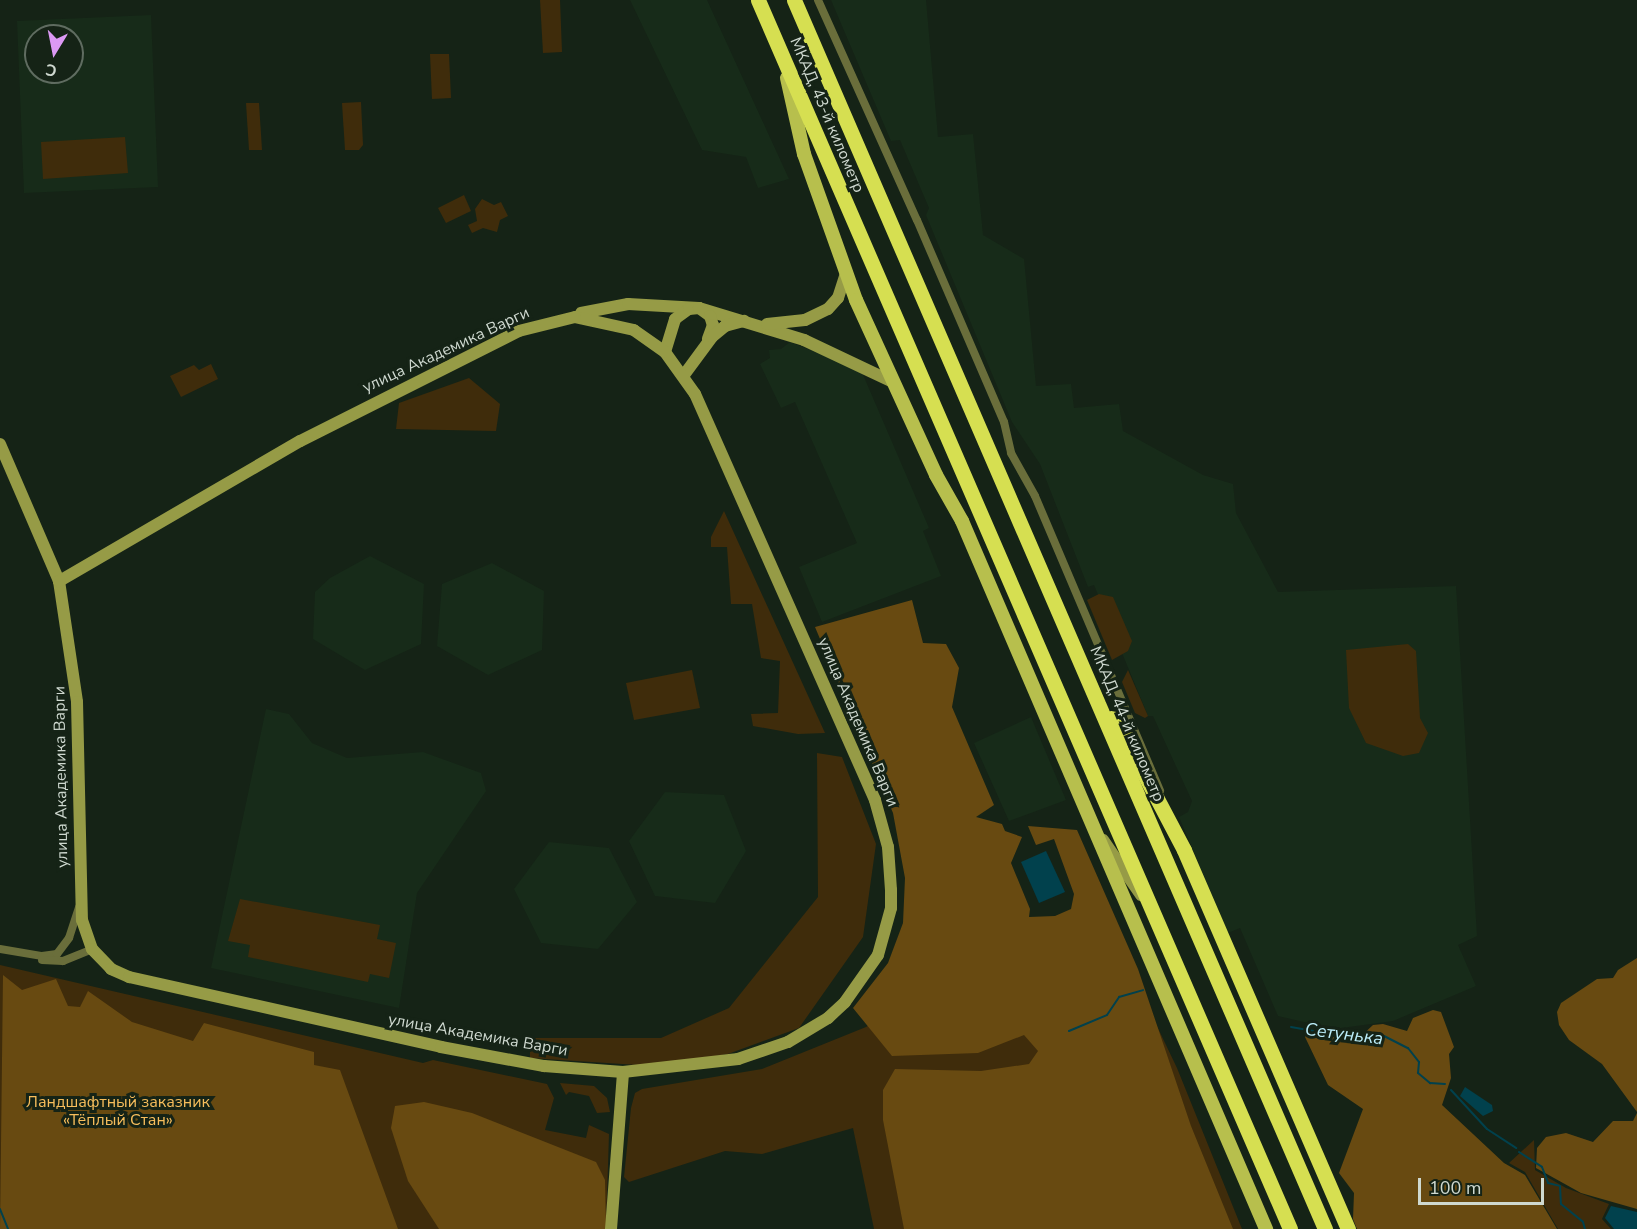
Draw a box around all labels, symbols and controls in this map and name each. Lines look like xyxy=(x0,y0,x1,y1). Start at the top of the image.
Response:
north arrow xyxy=(24,24,84,84)
street label: МКАД, 43-й километр xyxy=(786,34,868,196)
text: С xyxy=(44,58,58,82)
street label: улица Академика Варги xyxy=(360,303,532,397)
street label: улица Академика Варги xyxy=(814,635,902,809)
street label: МКАД, 44-й километр xyxy=(1086,643,1168,805)
street label: улица Академика Варги xyxy=(50,686,72,868)
street label: улица Академика Варги xyxy=(387,1010,569,1060)
water label: Сетунька xyxy=(1304,1018,1384,1050)
park label: Ландшафтный заказник «Тёплый Стан» xyxy=(26,1092,210,1130)
scale bar xyxy=(1421,1166,1547,1204)
text: 100 m xyxy=(1429,1176,1481,1200)

